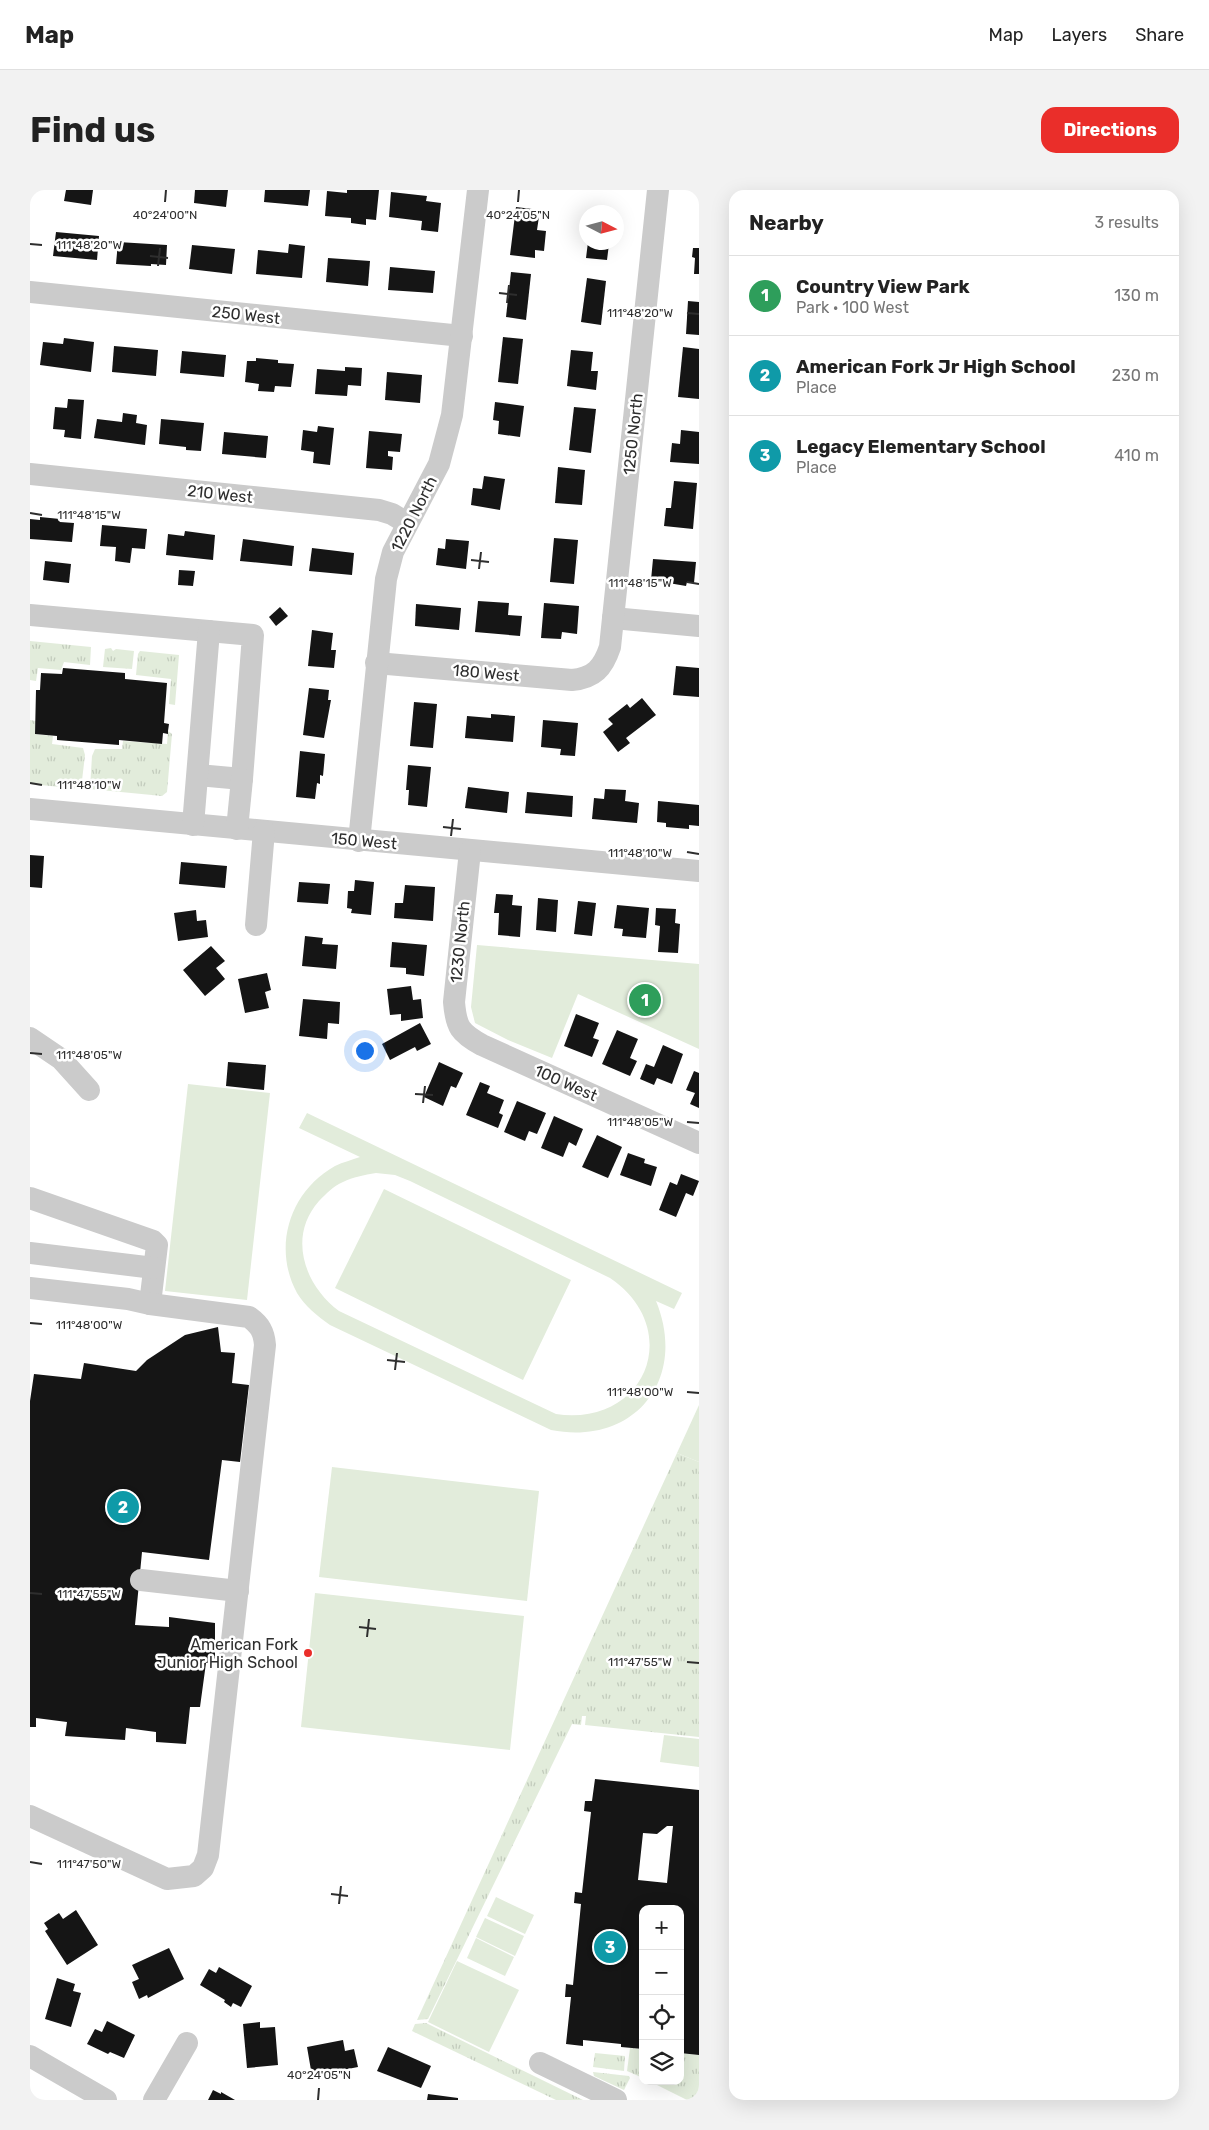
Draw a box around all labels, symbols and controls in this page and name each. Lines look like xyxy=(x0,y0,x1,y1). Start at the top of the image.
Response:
text: Map xyxy=(25,21,74,49)
text: Map xyxy=(989,24,1024,46)
text: Layers xyxy=(1052,24,1107,46)
text: Share xyxy=(1135,24,1184,46)
button: Directions xyxy=(1041,107,1179,153)
text: Find us xyxy=(30,109,155,151)
north arrow xyxy=(579,205,624,250)
text: 40°24'00"N xyxy=(133,208,197,222)
text: 40°24'05"N xyxy=(486,208,550,222)
text: Nearby xyxy=(749,210,824,235)
text: 3 results xyxy=(1094,213,1159,232)
text: 111°48'20"W xyxy=(56,238,122,252)
text: Country View Park xyxy=(796,275,970,298)
text: 1 xyxy=(761,286,769,305)
text: 130 m xyxy=(1114,286,1159,305)
text: Park · 100 West xyxy=(796,298,909,317)
street label: 250 West xyxy=(211,302,281,328)
text: 111°48'20"W xyxy=(607,306,673,320)
text: American Fork Jr High School xyxy=(796,355,1076,378)
text: 2 xyxy=(760,366,770,385)
text: 230 m xyxy=(1112,366,1159,385)
text: Place xyxy=(796,378,837,397)
street label: 1250 North xyxy=(619,392,647,476)
text: Legacy Elementary School xyxy=(796,435,1046,458)
text: 3 xyxy=(760,446,770,465)
text: 410 m xyxy=(1114,446,1159,465)
text: Place xyxy=(796,458,837,477)
street label: 1220 North xyxy=(387,473,441,555)
street label: 210 West xyxy=(186,481,254,507)
text: 111°48'15"W xyxy=(57,508,121,522)
text: 111°48'15"W xyxy=(608,576,672,590)
street label: 180 West xyxy=(452,661,520,685)
text: 111°48'10"W xyxy=(57,778,121,792)
street label: 150 West xyxy=(330,829,398,853)
text: 111°48'10"W xyxy=(608,846,672,860)
street label: 1230 North xyxy=(446,900,474,984)
pin: 1 xyxy=(629,981,661,1019)
your location xyxy=(352,1038,378,1064)
text: 111°48'05"W xyxy=(56,1048,122,1062)
street label: 100 West xyxy=(532,1061,600,1105)
text: 111°48'05"W xyxy=(607,1115,673,1129)
text: 111°48'00"W xyxy=(56,1318,123,1332)
text: 111°48'00"W xyxy=(607,1385,674,1399)
pin: 2 xyxy=(107,1488,139,1526)
text: 111°47'55"W xyxy=(57,1587,121,1601)
place label: American Fork Junior High School xyxy=(157,1635,299,1672)
marker: American Fork Junior High School xyxy=(302,1647,314,1659)
text: 111°47'55"W xyxy=(608,1655,672,1669)
text: 111°47'50"W xyxy=(57,1857,122,1871)
map controls xyxy=(639,1905,684,2085)
button: + xyxy=(639,1905,684,1950)
pin: 3 xyxy=(594,1928,626,1966)
button: − xyxy=(639,1950,684,1995)
button: locate xyxy=(639,1995,684,2040)
button: layers xyxy=(639,2040,684,2085)
text: 40°24'05"N xyxy=(287,2068,351,2082)

